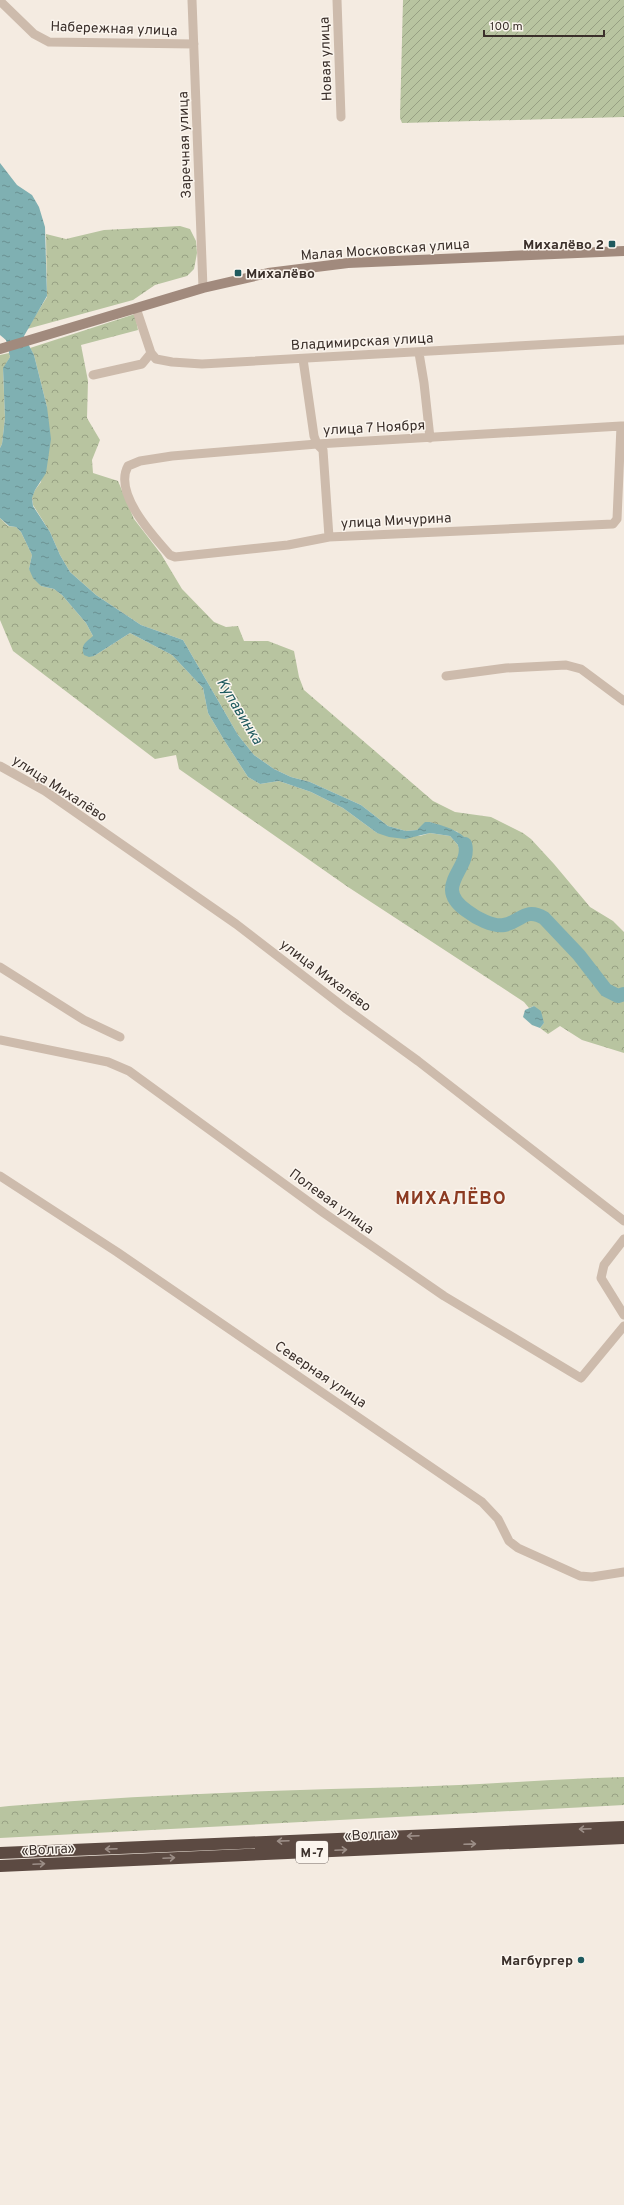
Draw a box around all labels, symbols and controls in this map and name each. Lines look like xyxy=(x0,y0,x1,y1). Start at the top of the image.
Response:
scale bar xyxy=(484,12,604,38)
street label: Новая улица xyxy=(317,16,336,101)
street label: Набережная улица xyxy=(50,19,178,40)
text: 100 m xyxy=(490,19,523,35)
street label: Заречная улица xyxy=(175,91,196,199)
street label: Малая Московская улица xyxy=(300,236,470,265)
place label: Михалёво 2 xyxy=(523,237,604,254)
marker: Михалёво 2 xyxy=(607,239,617,249)
place label: Михалёво xyxy=(246,266,315,283)
marker: Михалёво xyxy=(233,268,243,278)
street label: Владимирская улица xyxy=(290,330,434,355)
street label: улица 7 Ноября xyxy=(323,417,426,440)
street label: улица Мичурина xyxy=(340,510,452,533)
water label: Купавинка xyxy=(211,675,266,749)
street label: улица Михалёво xyxy=(8,752,110,826)
street label: улица Михалёво xyxy=(276,936,374,1016)
street label: Полевая улица xyxy=(285,1166,377,1239)
district label: МИХАЛЁВО xyxy=(395,1187,507,1211)
street label: Северная улица xyxy=(271,1338,369,1412)
one-way arrow xyxy=(579,1825,592,1832)
street label: «Волга» xyxy=(344,1826,398,1845)
one-way arrow xyxy=(407,1832,420,1839)
one-way arrow xyxy=(277,1838,290,1845)
street label: «Волга» xyxy=(21,1841,75,1860)
road number: М-7 xyxy=(296,1841,328,1863)
one-way arrow xyxy=(463,1841,476,1848)
one-way arrow xyxy=(105,1845,118,1852)
one-way arrow xyxy=(334,1847,347,1854)
one-way arrow xyxy=(162,1855,175,1862)
one-way arrow xyxy=(32,1861,45,1868)
place label: Магбургер xyxy=(501,1953,573,1970)
marker: Магбургер xyxy=(576,1955,586,1965)

